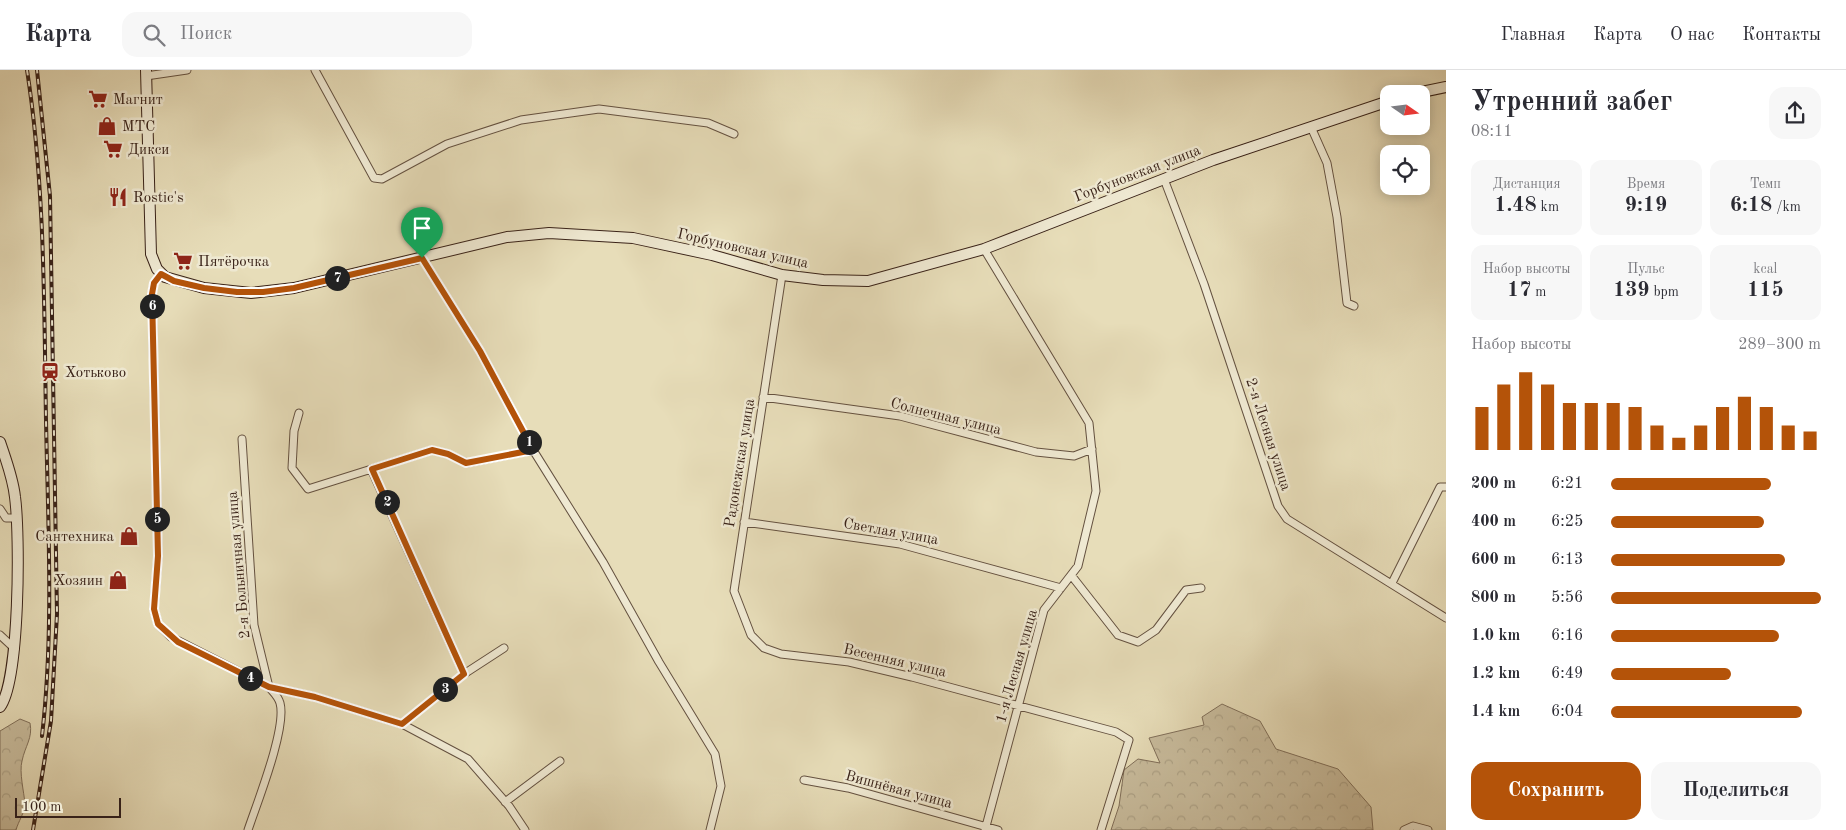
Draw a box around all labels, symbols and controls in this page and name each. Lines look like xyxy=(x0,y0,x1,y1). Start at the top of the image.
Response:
search box xyxy=(122,12,472,57)
icon: search xyxy=(140,21,168,49)
text: Карта xyxy=(25,23,92,47)
text: Поиск xyxy=(180,25,232,44)
text: Главная xyxy=(1501,26,1565,44)
text: Карта xyxy=(1593,26,1642,44)
text: О нас xyxy=(1670,26,1714,44)
text: Контакты xyxy=(1742,26,1821,44)
north arrow xyxy=(1380,85,1430,135)
map controls xyxy=(1380,85,1430,195)
button: share xyxy=(1769,87,1821,139)
supermarket icon: Магнит xyxy=(87,88,109,110)
text: Утренний забег xyxy=(1471,89,1672,117)
place label: Магнит xyxy=(113,93,163,108)
shop icon: МТС xyxy=(96,115,118,137)
place label: МТС xyxy=(122,120,155,135)
text: 08:11 xyxy=(1471,124,1513,140)
supermarket icon: Дикси xyxy=(102,138,124,160)
place label: Дикси xyxy=(128,143,169,158)
street label: Горбуновская улица xyxy=(1072,143,1203,205)
button: locate xyxy=(1380,145,1430,195)
text: Дистанция xyxy=(1493,177,1561,191)
text: Время xyxy=(1627,177,1665,191)
text: Темп xyxy=(1750,177,1781,191)
restaurant icon: Rostic's xyxy=(107,186,129,208)
place label: Rostic's xyxy=(133,191,184,206)
text: 1.48 xyxy=(1494,195,1537,216)
text: 9:19 xyxy=(1625,195,1667,216)
text: 6:18 xyxy=(1730,195,1772,216)
text: km xyxy=(1537,200,1559,214)
text: /km xyxy=(1772,200,1801,214)
pin xyxy=(401,207,443,258)
icon: arrive xyxy=(408,214,436,242)
street label: Горбуновская улица xyxy=(676,227,810,272)
supermarket icon: Пятёрочка xyxy=(172,250,194,272)
place label: Пятёрочка xyxy=(198,255,270,270)
text: Набор высоты xyxy=(1483,262,1571,276)
text: Пульс xyxy=(1627,262,1665,276)
text: kcal xyxy=(1753,262,1777,276)
pin: 7 xyxy=(324,266,350,290)
text: 7 xyxy=(333,271,342,285)
text: 17 xyxy=(1507,280,1531,301)
text: 139 xyxy=(1613,280,1650,301)
text: 115 xyxy=(1747,280,1784,301)
text: m xyxy=(1531,285,1546,299)
text: bpm xyxy=(1650,285,1679,299)
pin: 6 xyxy=(140,294,164,318)
text: 6 xyxy=(148,299,157,313)
text: Набор высоты xyxy=(1471,337,1571,353)
text: 289–300 m xyxy=(1738,337,1821,353)
station icon: Хотьково xyxy=(39,361,61,383)
place label: Хотьково xyxy=(65,366,126,381)
street label: 2-я Лесная улица xyxy=(1242,376,1293,493)
street label: Солнечная улица xyxy=(889,396,1003,439)
street label: Радонежская улица xyxy=(723,397,758,529)
pin: 1 xyxy=(516,430,542,454)
text: 1 xyxy=(525,435,534,449)
text: 200 m xyxy=(1471,476,1516,492)
text: 6:21 xyxy=(1551,476,1583,492)
street label: 2-я Больничная улица xyxy=(226,490,253,639)
pin: 2 xyxy=(374,490,400,514)
text: 2 xyxy=(383,495,392,509)
pin: 5 xyxy=(144,506,170,532)
text: 5 xyxy=(153,512,162,526)
text: 400 m xyxy=(1471,514,1516,530)
text: 6:25 xyxy=(1551,514,1583,530)
street label: Светлая улица xyxy=(842,517,940,548)
shop icon: Сантехника xyxy=(118,525,140,547)
place label: Сантехника xyxy=(35,530,115,545)
text: 600 m xyxy=(1471,552,1516,568)
text: 6:13 xyxy=(1551,552,1583,568)
shop icon: Хозяин xyxy=(107,569,129,591)
place label: Хозяин xyxy=(54,574,103,589)
text: 800 m xyxy=(1471,590,1516,606)
text: 5:56 xyxy=(1551,590,1583,606)
street label: 1-я Лесная улица xyxy=(994,607,1041,725)
text: 1.0 km xyxy=(1471,628,1520,644)
text: 6:16 xyxy=(1551,628,1583,644)
street label: Весенняя улица xyxy=(842,642,948,681)
pin: 4 xyxy=(238,666,262,690)
text: 1.2 km xyxy=(1471,666,1520,682)
text: 6:49 xyxy=(1551,666,1583,682)
text: 4 xyxy=(246,671,255,685)
pin: 3 xyxy=(432,676,458,702)
text: 3 xyxy=(441,682,450,696)
text: 1.4 km xyxy=(1471,704,1520,720)
text: 6:04 xyxy=(1551,704,1583,720)
button: Сохранить xyxy=(1471,762,1641,820)
button: Поделиться xyxy=(1651,762,1821,820)
street label: Вишнёвая улица xyxy=(844,769,954,812)
scale bar xyxy=(15,795,121,818)
text: 100 m xyxy=(22,800,61,814)

